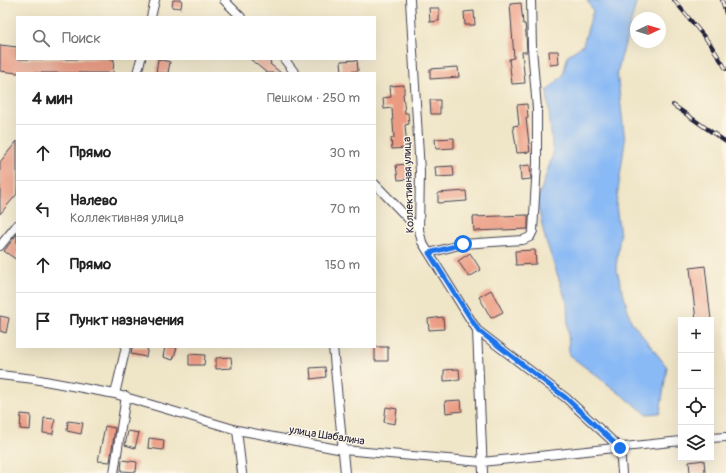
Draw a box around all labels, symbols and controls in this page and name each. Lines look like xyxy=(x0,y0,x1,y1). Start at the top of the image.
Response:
north arrow xyxy=(630,12,666,48)
search box xyxy=(16,16,376,60)
icon: search xyxy=(30,27,52,49)
text: Поиск xyxy=(62,29,101,48)
text: 4 мин xyxy=(32,88,73,109)
text: Пешком · 250 m xyxy=(267,90,360,106)
street label: Коллективная улица xyxy=(400,137,417,233)
icon: ahead xyxy=(32,142,54,164)
text: Прямо xyxy=(70,143,111,162)
text: 30 m xyxy=(330,145,360,161)
text: Налево xyxy=(70,191,117,210)
icon: left xyxy=(32,198,54,220)
text: 70 m xyxy=(330,201,360,217)
text: Коллективная улица xyxy=(70,210,184,226)
route start xyxy=(454,235,472,253)
icon: ahead xyxy=(32,254,54,276)
text: Прямо xyxy=(70,255,111,274)
text: 150 m xyxy=(325,257,360,273)
icon: arrive xyxy=(32,310,54,332)
text: Пункт назначения xyxy=(70,311,184,330)
map controls xyxy=(678,317,714,461)
button: + xyxy=(678,317,714,353)
button: − xyxy=(678,353,714,389)
button: locate xyxy=(678,389,714,425)
street label: улица Шабалина xyxy=(287,423,366,448)
button: layers xyxy=(678,425,714,461)
route end xyxy=(611,439,629,457)

